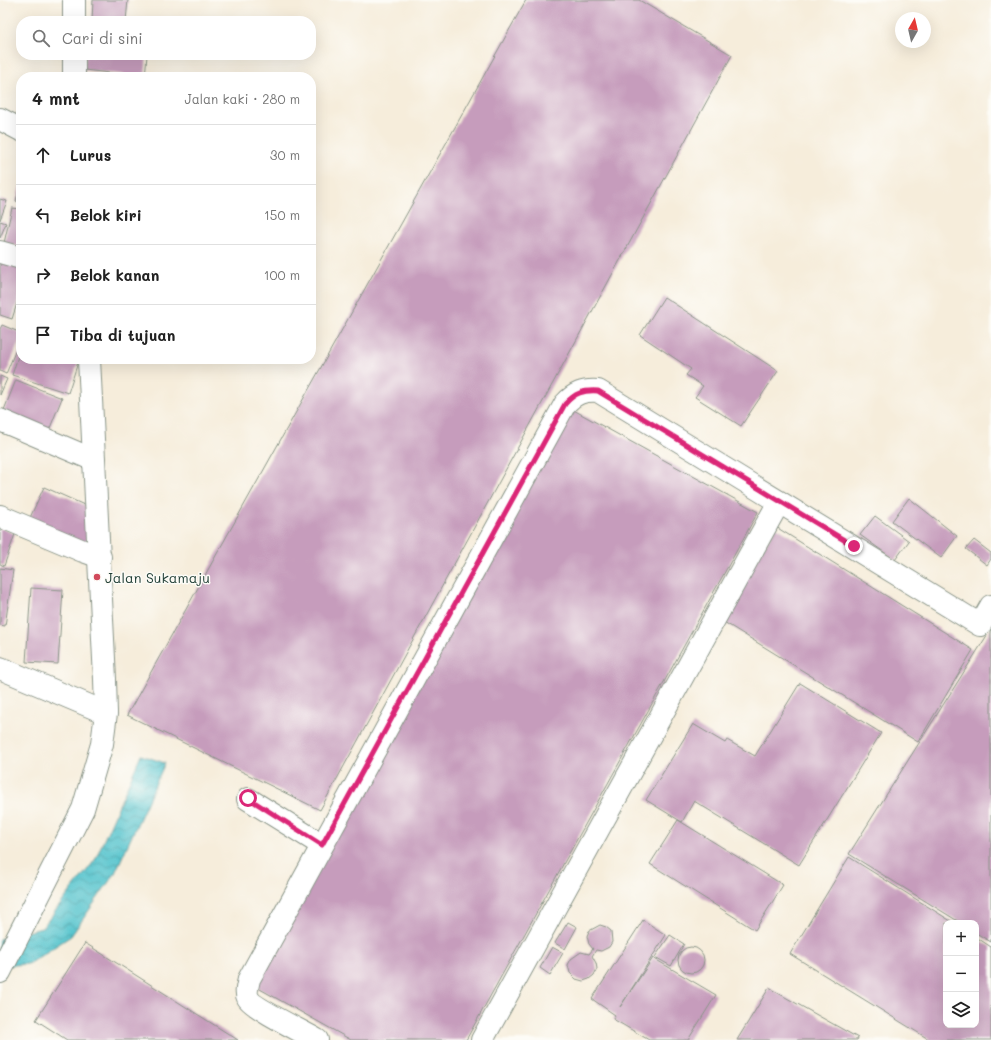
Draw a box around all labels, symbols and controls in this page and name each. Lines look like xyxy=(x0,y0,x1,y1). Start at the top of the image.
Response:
north arrow xyxy=(895,12,931,48)
search box xyxy=(16,16,316,60)
icon: search xyxy=(30,27,52,49)
text: Cari di sini xyxy=(62,28,143,48)
text: 4 mnt xyxy=(32,87,80,109)
text: Jalan kaki · 280 m xyxy=(185,90,300,107)
icon: ahead xyxy=(32,144,54,166)
text: Lurus xyxy=(70,145,111,165)
text: 30 m xyxy=(270,146,300,163)
icon: left xyxy=(32,204,54,226)
text: Belok kiri xyxy=(70,205,142,225)
text: 150 m xyxy=(264,206,300,223)
icon: right xyxy=(32,264,54,286)
text: Belok kanan xyxy=(70,265,159,285)
text: 100 m xyxy=(264,266,300,283)
icon: arrive xyxy=(32,324,54,346)
text: Tiba di tujuan xyxy=(70,325,175,345)
route end xyxy=(845,537,863,555)
place label: Jalan Sukamaju xyxy=(105,568,210,587)
marker: Jalan Sukamaju xyxy=(92,572,102,582)
route start xyxy=(239,789,257,807)
map controls xyxy=(943,920,979,1028)
button: + xyxy=(943,920,979,956)
button: − xyxy=(943,956,979,992)
button: layers xyxy=(943,992,979,1028)

